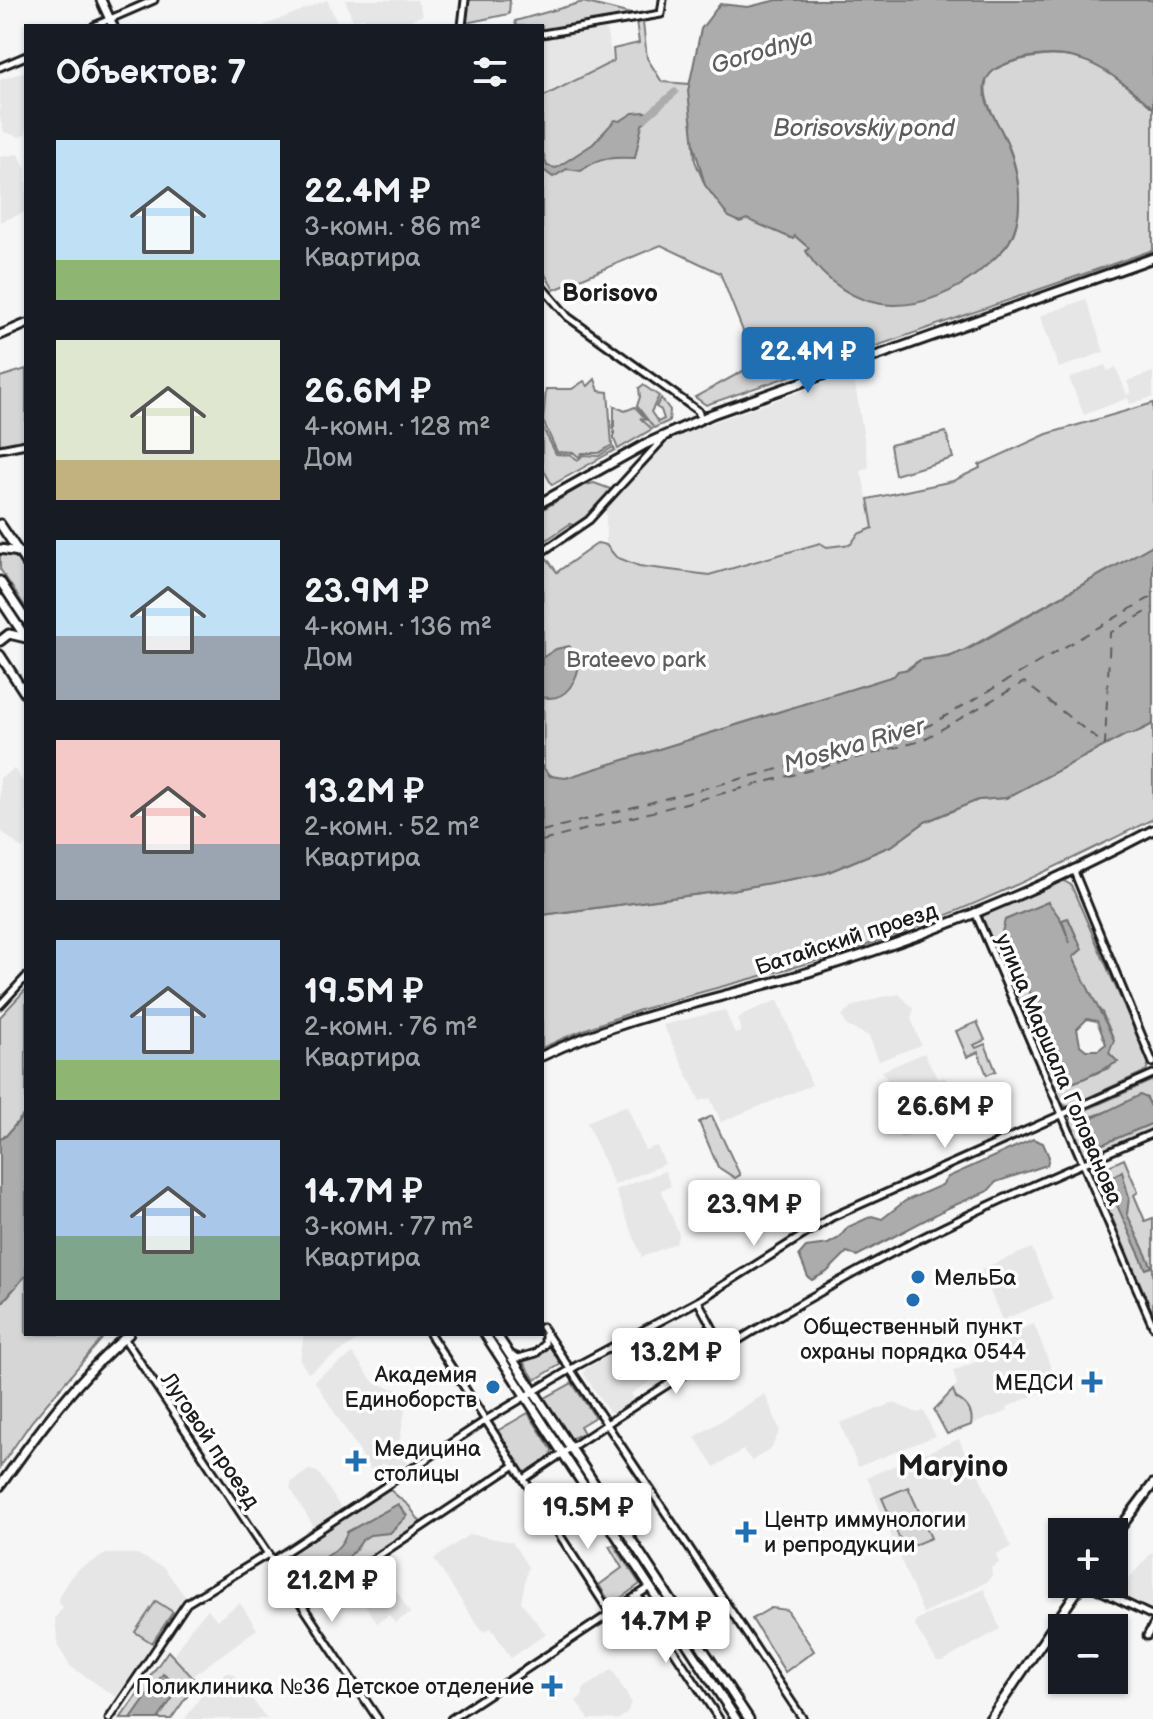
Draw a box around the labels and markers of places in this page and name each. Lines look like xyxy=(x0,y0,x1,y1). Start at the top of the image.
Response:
pin: 22.4M ₽ xyxy=(734,327,882,395)
pin: 26.6M ₽ xyxy=(871,1082,1019,1150)
pin: 23.9M ₽ xyxy=(680,1180,828,1248)
place label: МельБа xyxy=(934,1265,1016,1292)
marker: МельБа xyxy=(909,1268,927,1286)
marker: Общественный пункт охраны порядка 0544 xyxy=(904,1291,922,1309)
place label: Общественный пункт охраны порядка 0544 xyxy=(800,1314,1026,1366)
pin: 13.2M ₽ xyxy=(602,1328,750,1396)
place label: Академия Единоборств xyxy=(345,1362,477,1414)
place label: МЕДСИ xyxy=(995,1370,1074,1397)
marker: МЕДСИ xyxy=(1081,1371,1103,1393)
marker: Академия Единоборств xyxy=(484,1378,502,1396)
place label: Медицина столицы xyxy=(374,1436,481,1488)
marker: Медицина столицы xyxy=(345,1450,367,1472)
pin: 19.5M ₽ xyxy=(514,1483,662,1551)
place label: Центр иммунологии и репродукции xyxy=(764,1507,966,1559)
marker: Центр иммунологии и репродукции xyxy=(735,1521,757,1543)
pin: 21.2M ₽ xyxy=(258,1556,406,1624)
pin: 14.7M ₽ xyxy=(592,1597,740,1665)
place label: Поликлиника №36 Детское отделение xyxy=(135,1674,534,1701)
marker: Поликлиника №36 Детское отделение xyxy=(541,1675,563,1697)

